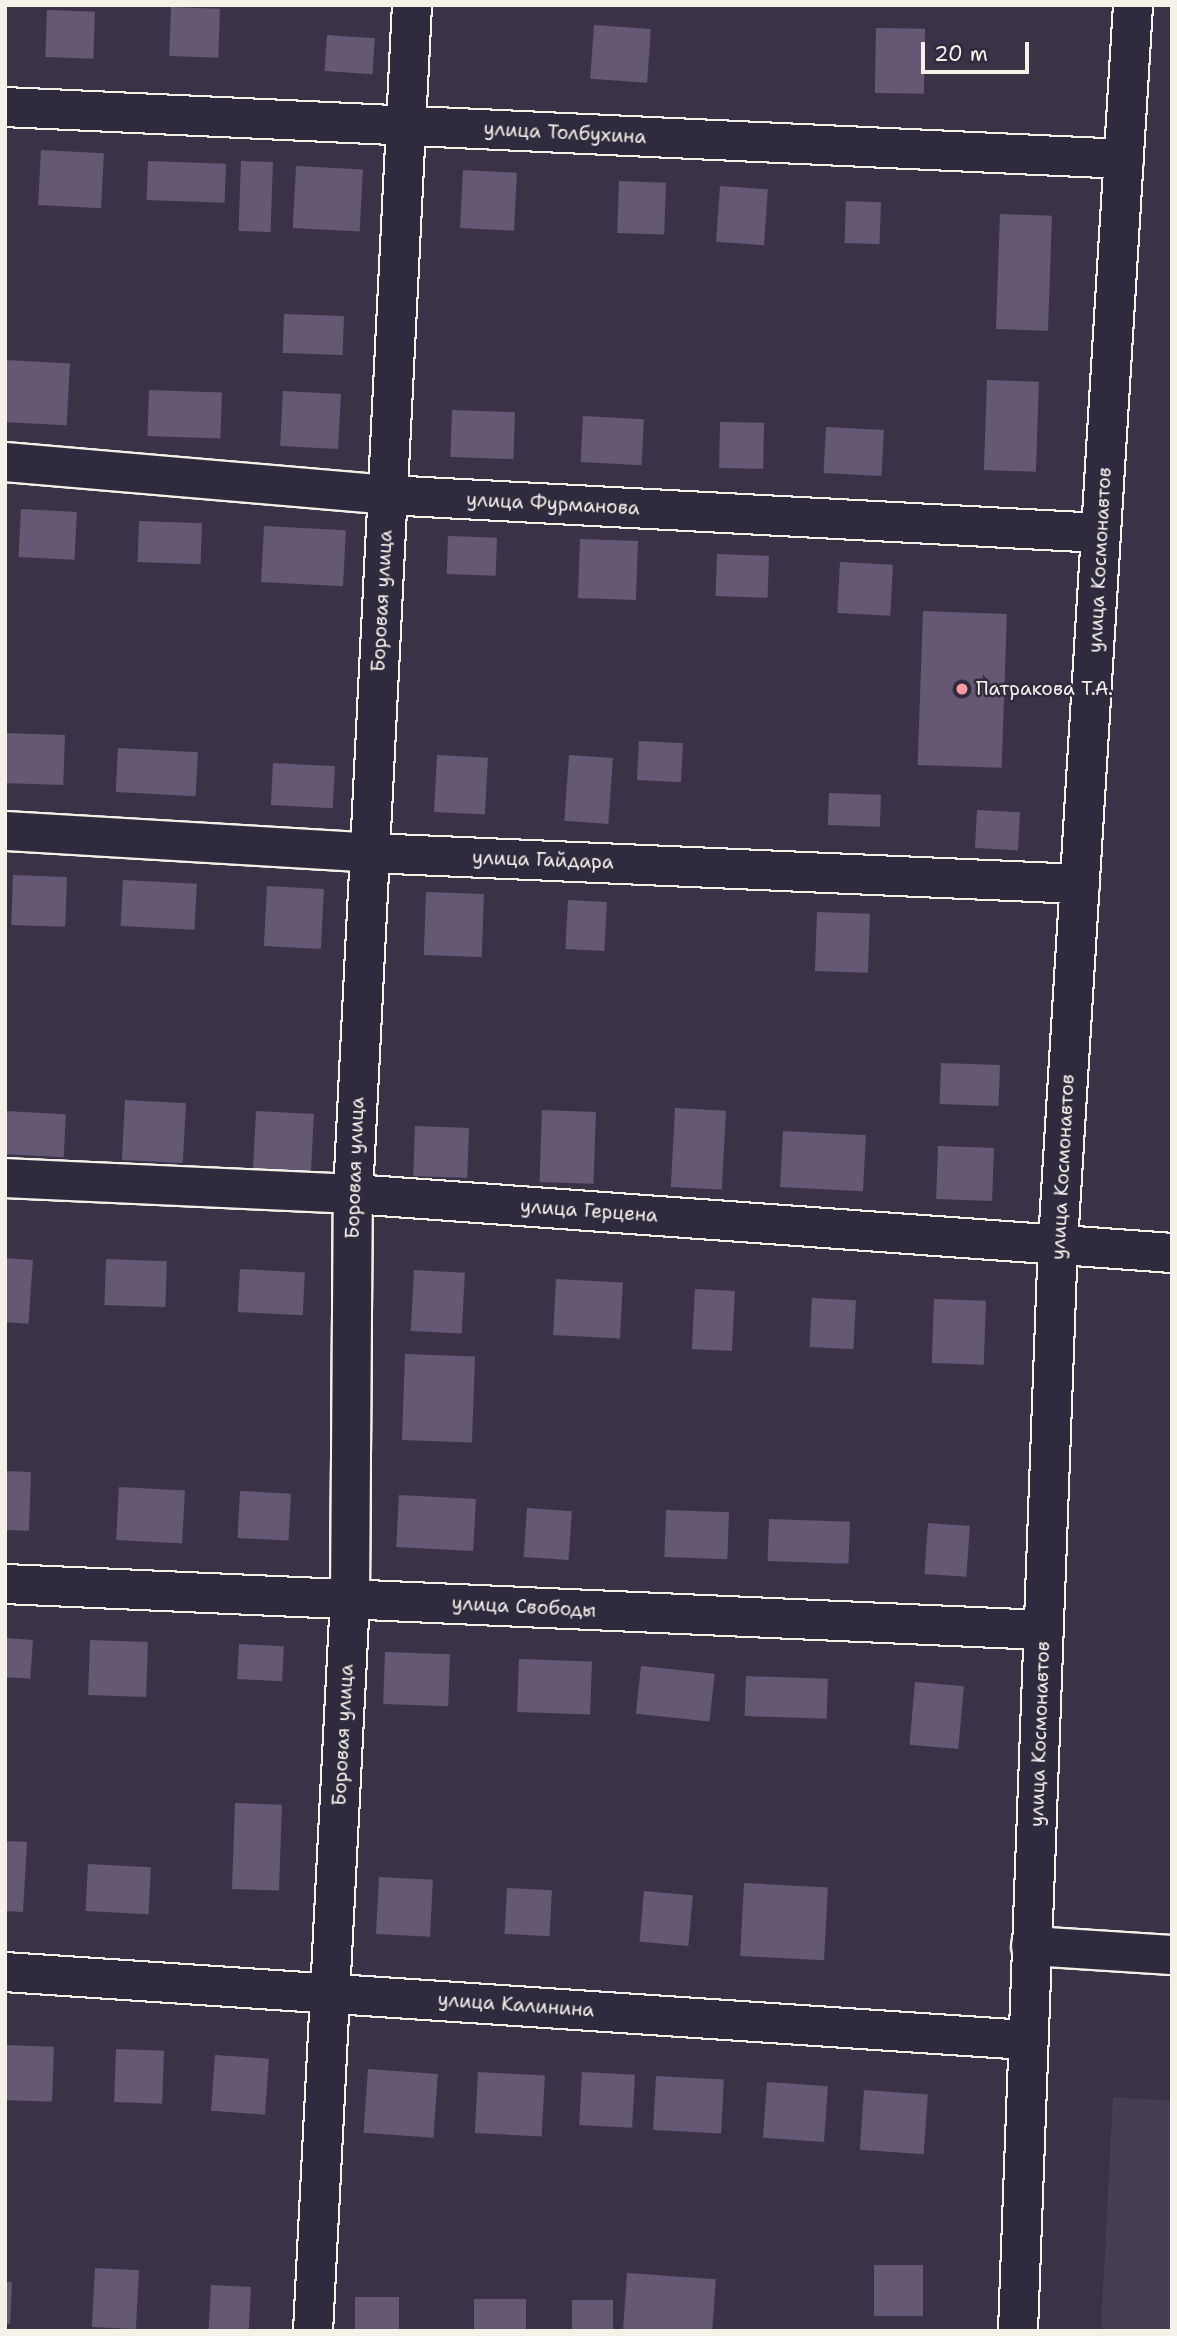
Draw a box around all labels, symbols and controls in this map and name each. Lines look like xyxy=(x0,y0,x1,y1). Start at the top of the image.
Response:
scale bar xyxy=(925,28,1034,72)
text: 20 m xyxy=(934,40,988,68)
street label: улица Толбухина xyxy=(483,117,647,149)
street label: улица Космонавтов xyxy=(1084,467,1116,653)
street label: улица Фурманова xyxy=(466,488,640,520)
street label: Боровая улица xyxy=(367,529,397,673)
place label: Патракова Т.А. xyxy=(976,678,1113,700)
marker: Патракова Т.А. xyxy=(954,681,970,697)
street label: улица Гайдара xyxy=(472,846,614,874)
street label: улица Космонавтов xyxy=(1047,1074,1079,1260)
street label: Боровая улица xyxy=(341,1097,369,1239)
street label: улица Герцена xyxy=(519,1195,659,1227)
street label: улица Свободы xyxy=(451,1592,597,1622)
street label: улица Космонавтов xyxy=(1025,1641,1055,1827)
street label: Боровая улица xyxy=(328,1663,358,1807)
street label: улица Калинина xyxy=(437,1988,595,2022)

